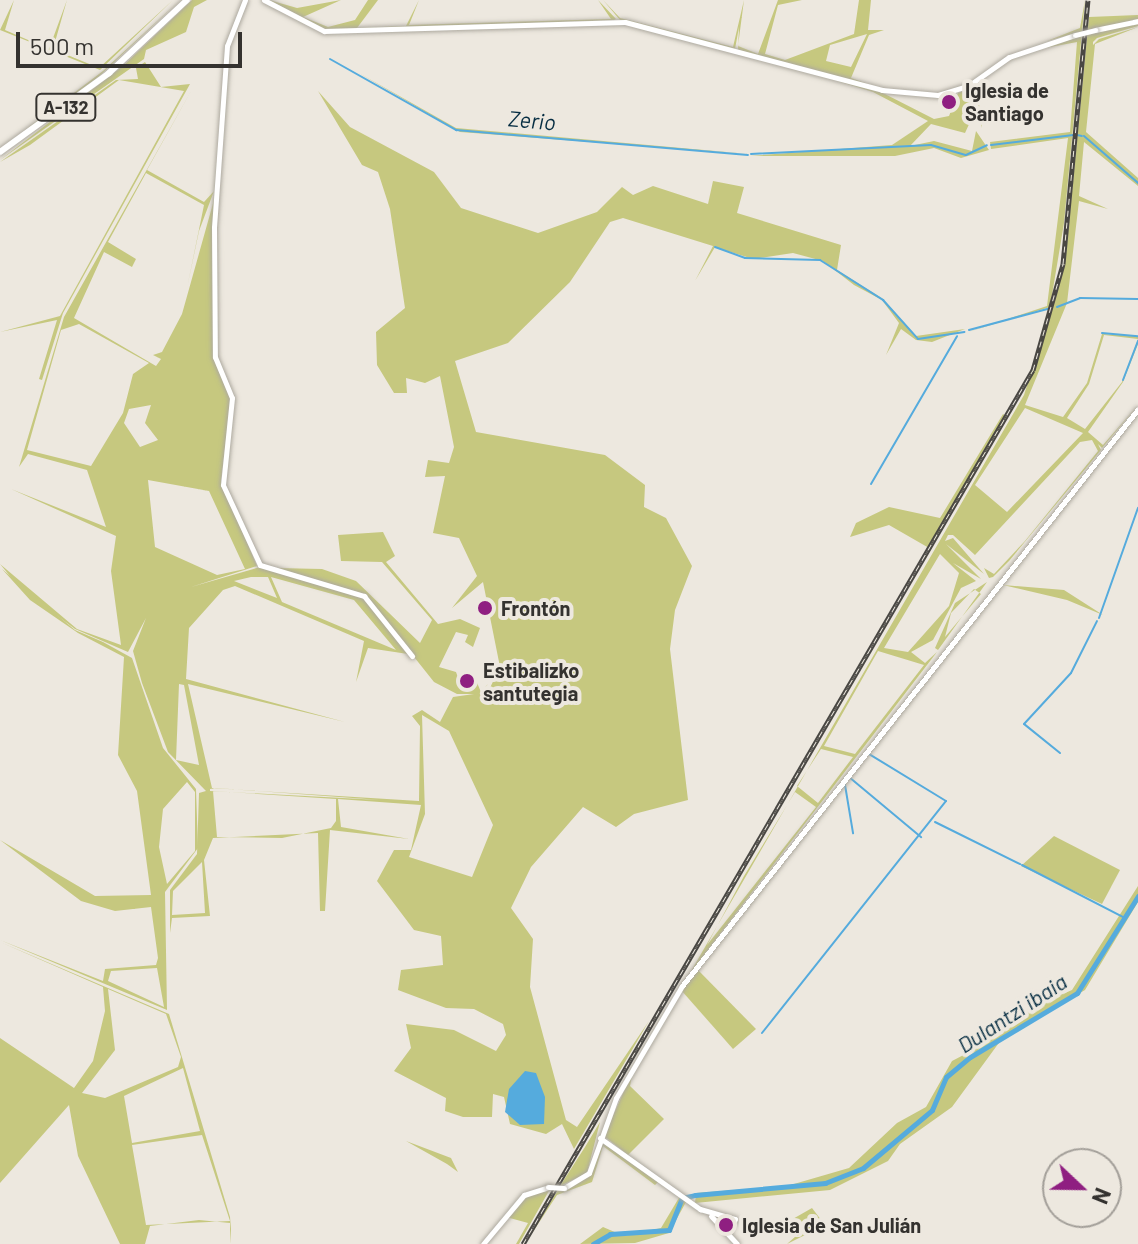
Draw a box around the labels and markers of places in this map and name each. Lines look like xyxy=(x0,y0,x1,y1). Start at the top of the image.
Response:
place label: Iglesia de Santiago xyxy=(965,78,1049,125)
marker: Iglesia de Santiago xyxy=(940,93,958,111)
place label: Frontón xyxy=(501,596,570,620)
marker: Frontón xyxy=(476,599,494,617)
place label: Estibalizko santutegia xyxy=(483,658,579,705)
marker: Estibalizko santutegia xyxy=(458,672,476,690)
place label: Iglesia de San Julián xyxy=(742,1213,921,1237)
marker: Iglesia de San Julián xyxy=(717,1216,735,1234)

